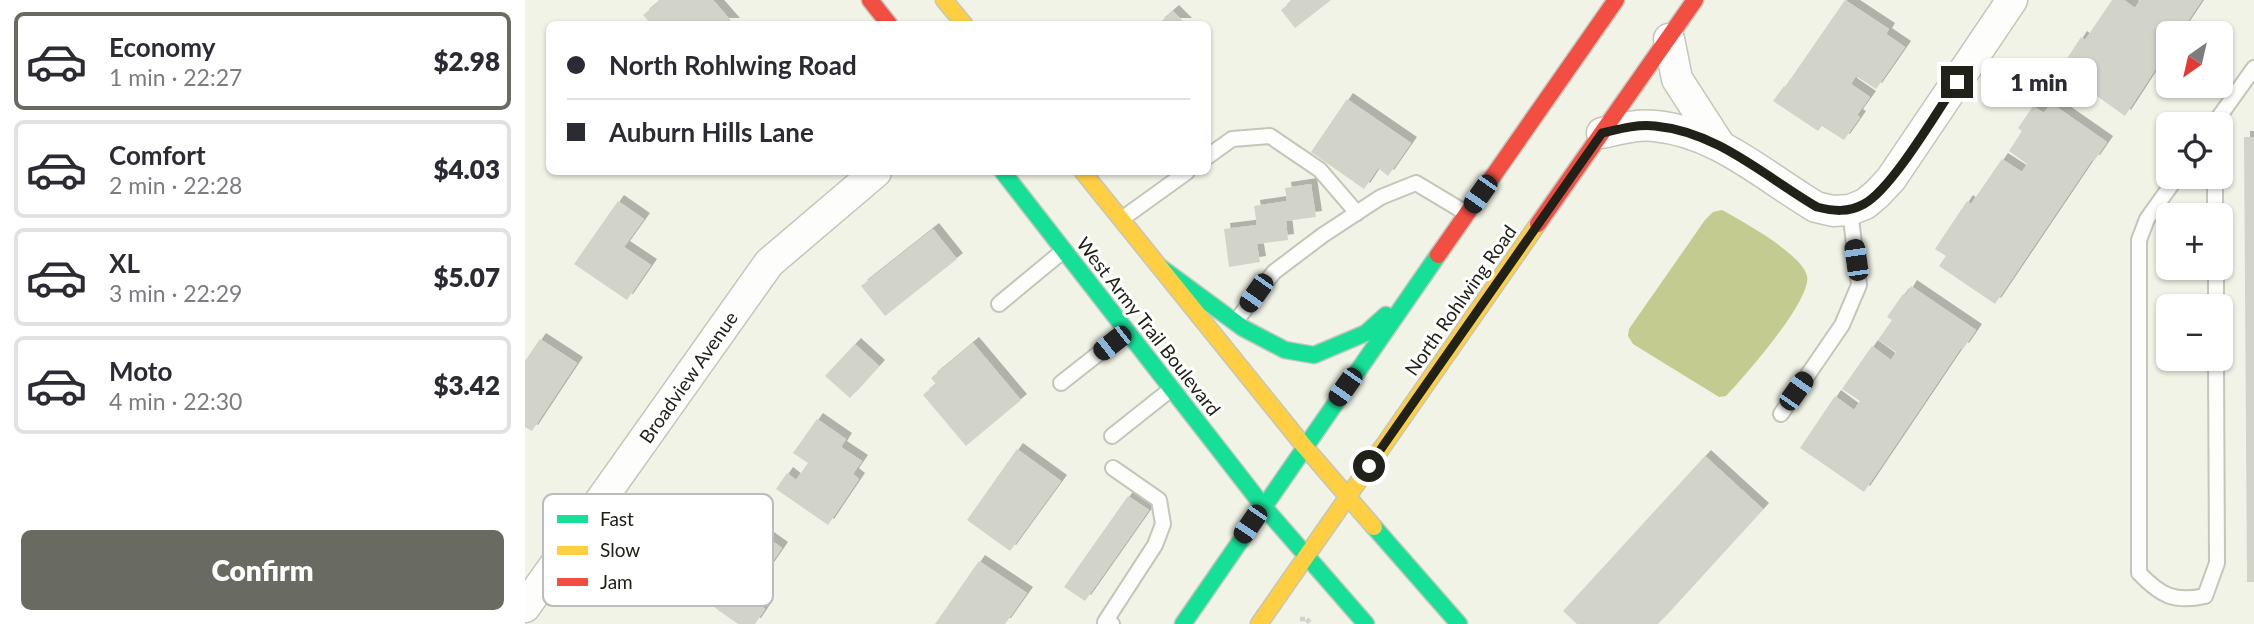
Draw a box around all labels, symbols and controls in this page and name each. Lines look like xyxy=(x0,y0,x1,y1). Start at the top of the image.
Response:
north arrow xyxy=(2156,21,2233,98)
map controls xyxy=(2156,21,2233,371)
icon: car xyxy=(25,30,88,93)
text: Economy xyxy=(109,31,215,63)
text: $2.98 xyxy=(433,45,500,77)
text: North Rohlwing Road xyxy=(609,49,857,81)
callout: 1 min xyxy=(1981,57,2097,106)
text: 1 min · 22:27 xyxy=(109,63,242,91)
route end xyxy=(1941,66,1973,98)
text: 1 min xyxy=(2010,68,2068,96)
button: locate xyxy=(2156,112,2233,189)
text: Auburn Hills Lane xyxy=(609,116,814,148)
icon: car xyxy=(25,138,88,201)
text: Comfort xyxy=(109,139,206,171)
text: $4.03 xyxy=(433,153,500,185)
text: 2 min · 22:28 xyxy=(109,171,242,199)
car xyxy=(1460,171,1501,217)
button: + xyxy=(2156,203,2233,280)
street label: North Rohlwing Road xyxy=(1399,220,1521,380)
street label: West Army Trail Boulevard xyxy=(1072,232,1226,420)
car xyxy=(1843,238,1870,282)
icon: car xyxy=(25,246,88,309)
text: XL xyxy=(109,247,140,279)
text: $5.07 xyxy=(433,261,500,293)
car xyxy=(1236,270,1277,316)
text: 3 min · 22:29 xyxy=(109,279,242,307)
button: − xyxy=(2156,294,2233,371)
street label: Broadview Avenue xyxy=(634,307,742,447)
car xyxy=(1089,322,1136,364)
icon: car xyxy=(25,354,88,417)
text: Moto xyxy=(109,355,172,387)
car xyxy=(1325,364,1366,410)
car xyxy=(1776,368,1817,414)
text: $3.42 xyxy=(433,369,500,401)
text: 4 min · 22:30 xyxy=(109,387,242,415)
route start xyxy=(1353,450,1385,482)
legend xyxy=(543,494,773,606)
car xyxy=(1230,501,1271,547)
text: Fast xyxy=(600,507,634,530)
button: Confirm xyxy=(21,530,504,610)
text: Slow xyxy=(600,538,640,561)
text: Jam xyxy=(600,570,633,593)

